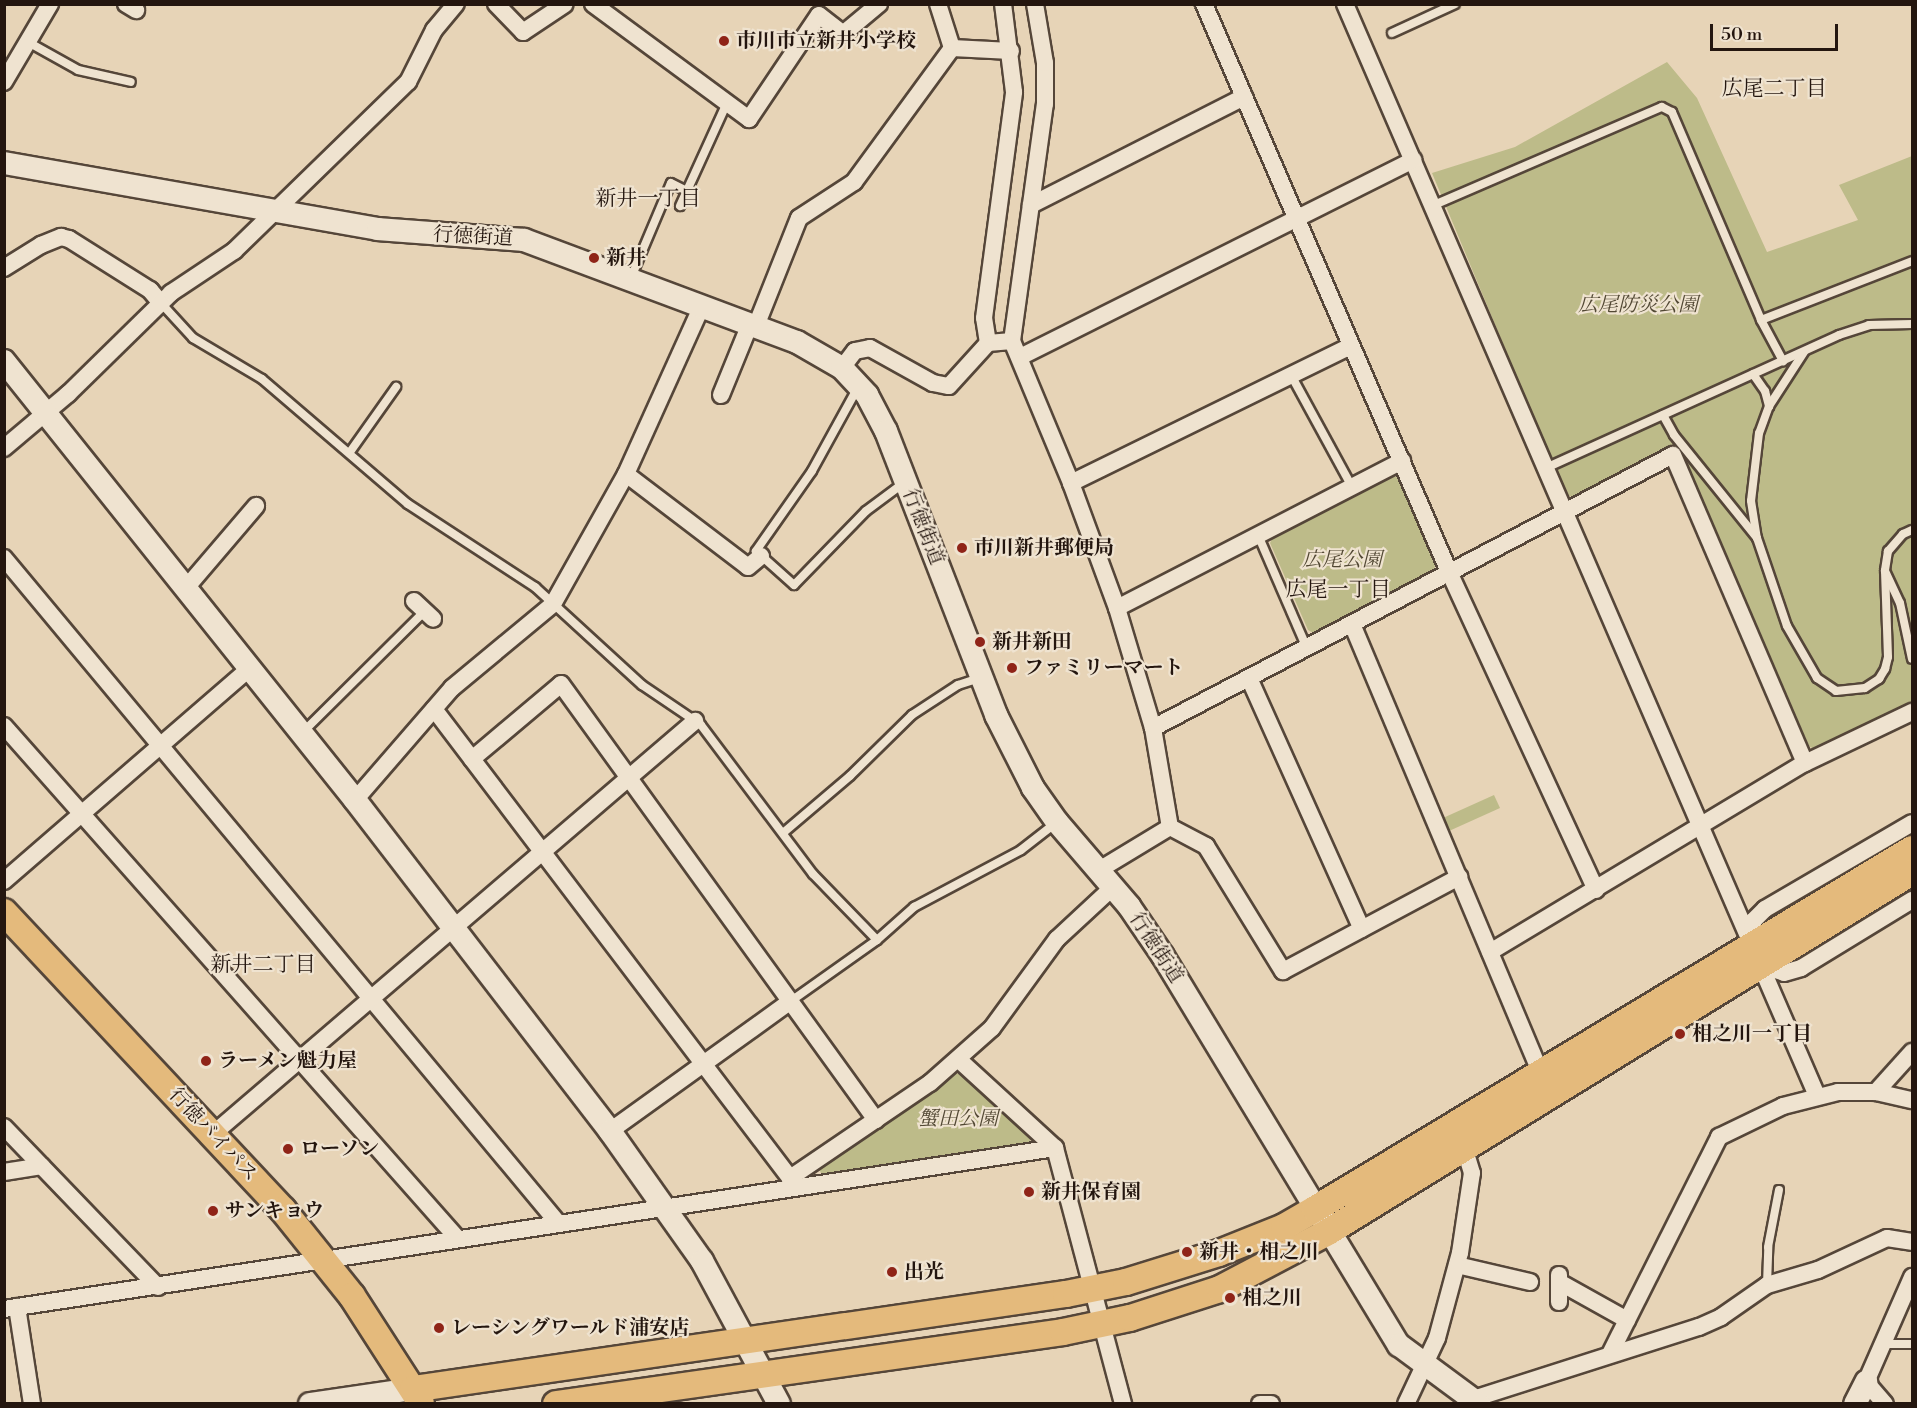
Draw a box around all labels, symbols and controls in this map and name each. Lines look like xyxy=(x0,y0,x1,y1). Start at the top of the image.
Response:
scale bar xyxy=(1713,12,1840,50)
text: 50 m xyxy=(1721,23,1762,46)
place label: 市川市立新井小学校 xyxy=(736,29,916,53)
marker: 市川市立新井小学校 xyxy=(717,34,731,48)
district label: 広尾二丁目 xyxy=(1722,76,1826,102)
district label: 新井一丁目 xyxy=(596,186,700,212)
street label: 行徳街道 xyxy=(432,223,514,251)
place label: 新井 xyxy=(606,246,646,270)
marker: 新井 xyxy=(587,251,601,265)
park label: 広尾防災公園 xyxy=(1578,293,1698,317)
street label: 行徳街道 xyxy=(897,485,949,569)
place label: 市川新井郵便局 xyxy=(974,536,1114,560)
marker: 市川新井郵便局 xyxy=(955,541,969,555)
park label: 広尾公園 xyxy=(1302,548,1382,572)
district label: 広尾一丁目 xyxy=(1286,577,1390,603)
place label: 新井新田 xyxy=(992,630,1072,654)
marker: 新井新田 xyxy=(973,635,987,649)
place label: ファミリーマート xyxy=(1024,656,1184,680)
marker: ファミリーマート xyxy=(1005,661,1019,675)
street label: 行徳街道 xyxy=(1124,908,1188,988)
district label: 新井二丁目 xyxy=(211,952,315,978)
place label: 相之川一丁目 xyxy=(1692,1022,1812,1046)
marker: 相之川一丁目 xyxy=(1673,1027,1687,1041)
place label: ラーメン魁力屋 xyxy=(218,1049,358,1073)
marker: ラーメン魁力屋 xyxy=(199,1054,213,1068)
street label: 行徳バイパス xyxy=(163,1083,263,1187)
park label: 蟹田公園 xyxy=(918,1107,998,1131)
place label: ローソン xyxy=(300,1137,380,1161)
marker: ローソン xyxy=(281,1142,295,1156)
place label: 新井保育園 xyxy=(1041,1180,1141,1204)
marker: 新井保育園 xyxy=(1022,1185,1036,1199)
place label: サンキョウ xyxy=(225,1199,325,1223)
marker: サンキョウ xyxy=(206,1204,220,1218)
place label: 新井・相之川 xyxy=(1199,1240,1319,1264)
marker: 新井・相之川 xyxy=(1180,1245,1194,1259)
place label: 出光 xyxy=(904,1260,944,1284)
marker: 出光 xyxy=(885,1265,899,1279)
place label: 相之川 xyxy=(1242,1286,1302,1310)
marker: 相之川 xyxy=(1223,1291,1237,1305)
place label: レーシングワールド浦安店 xyxy=(451,1316,691,1340)
marker: レーシングワールド浦安店 xyxy=(432,1321,446,1335)

